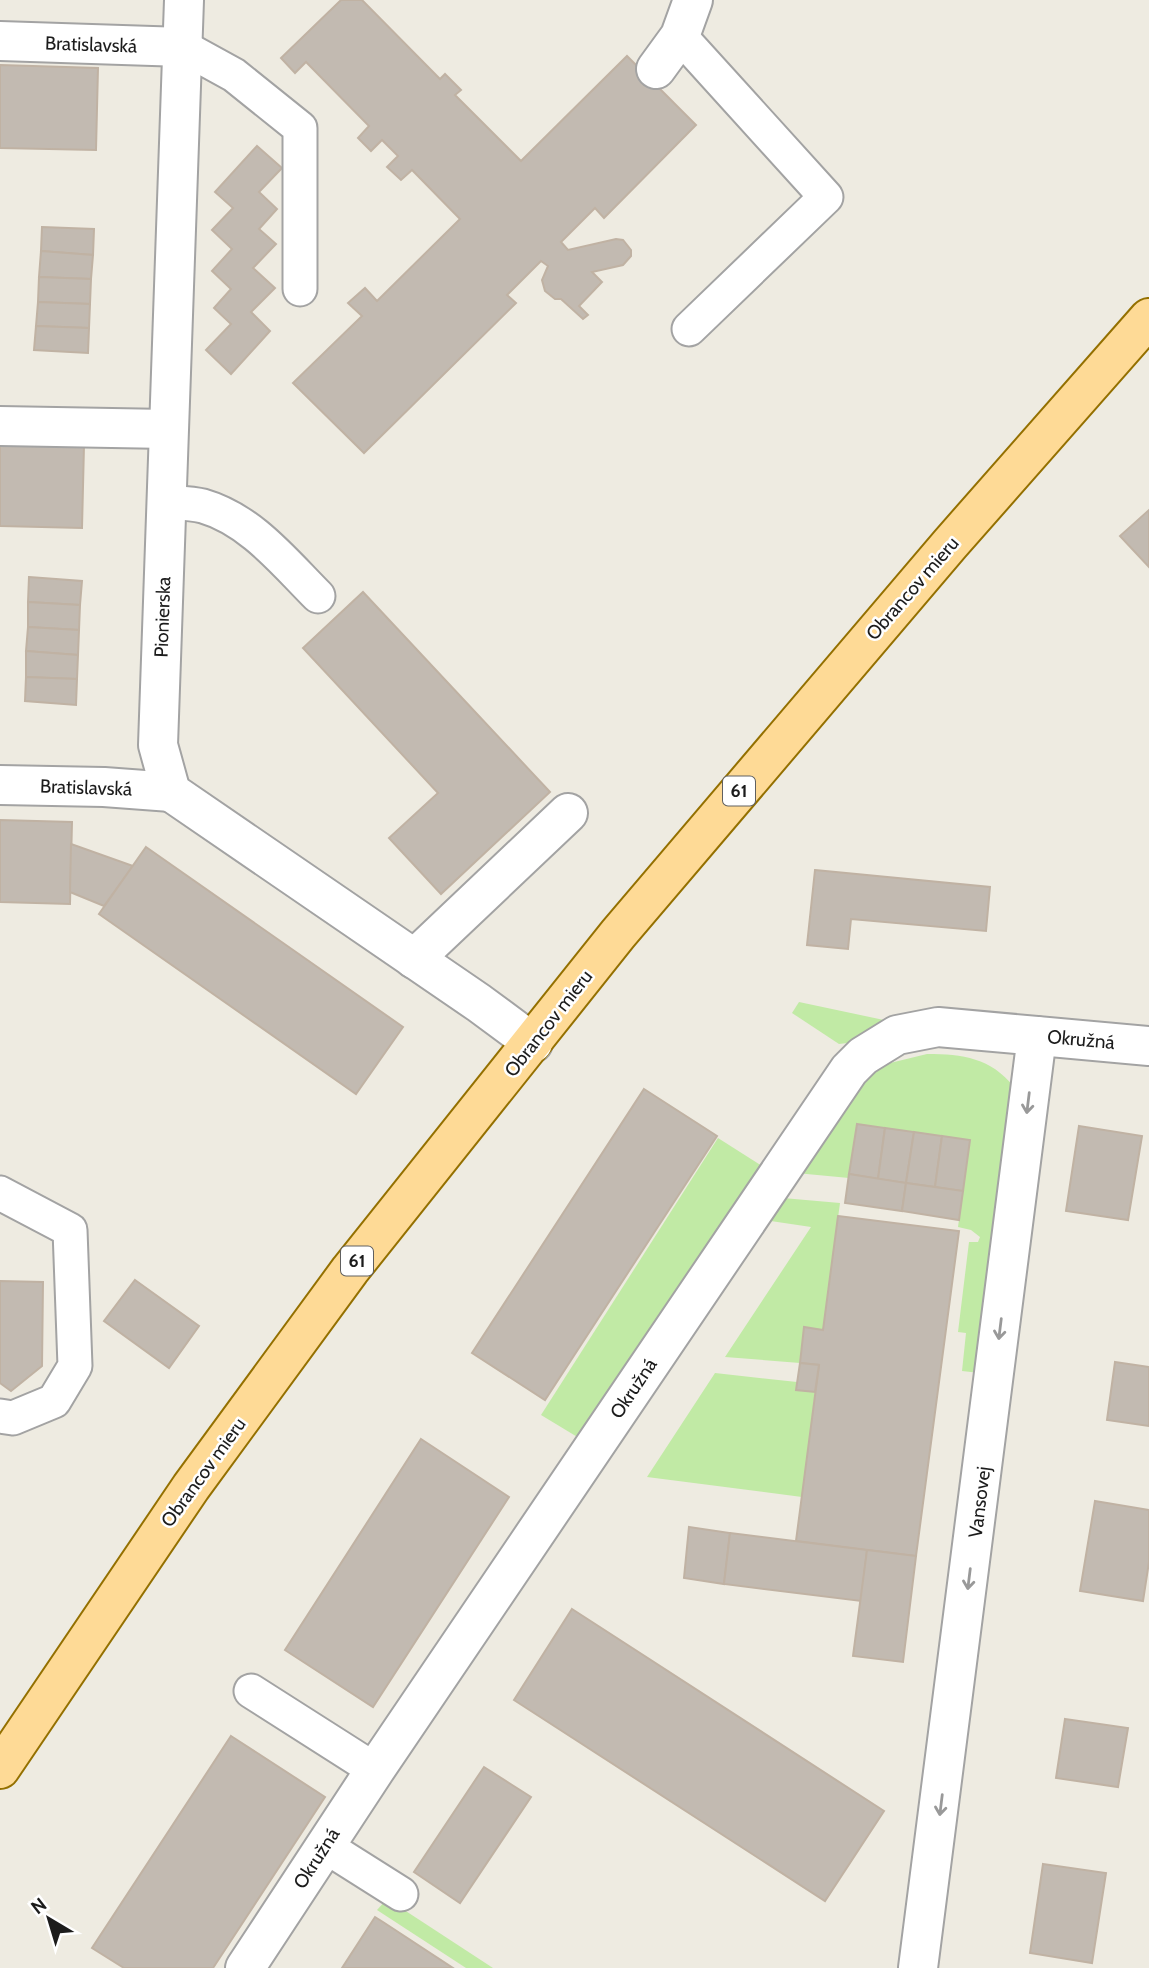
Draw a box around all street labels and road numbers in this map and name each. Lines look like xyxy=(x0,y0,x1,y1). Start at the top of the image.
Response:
street label: Bratislavská xyxy=(44,31,137,58)
street label: Obrancov mieru xyxy=(861,532,964,645)
street label: Pionierska xyxy=(150,576,175,658)
street label: Bratislavská xyxy=(39,774,132,801)
road number: 61 xyxy=(723,776,755,806)
street label: Obrancov mieru xyxy=(499,965,597,1081)
street label: Okružná xyxy=(1046,1025,1116,1054)
road number: 61 xyxy=(341,1246,373,1276)
street label: Okružná xyxy=(605,1354,662,1423)
street label: Obrancov mieru xyxy=(156,1413,251,1531)
street label: Vansovej xyxy=(964,1465,995,1539)
street label: Okružná xyxy=(288,1824,344,1893)

